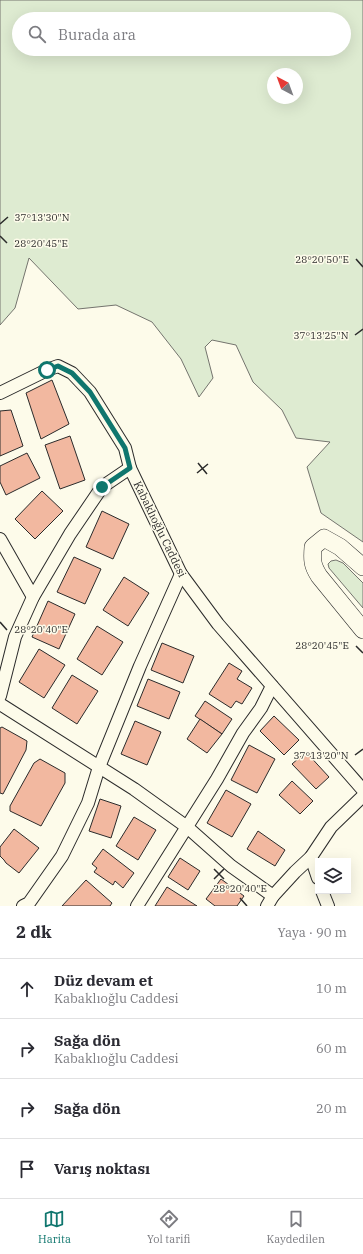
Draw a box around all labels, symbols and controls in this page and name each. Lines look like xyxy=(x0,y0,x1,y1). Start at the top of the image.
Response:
search box xyxy=(12,12,351,56)
icon: search xyxy=(26,23,48,45)
text: Burada ara xyxy=(58,25,136,44)
north arrow xyxy=(267,68,303,104)
text: 37°13'30"N xyxy=(15,211,70,224)
text: 28°20'45"E xyxy=(14,237,68,250)
text: 28°20'50"E xyxy=(295,253,349,266)
text: 37°13'25"N xyxy=(294,329,349,342)
route start xyxy=(38,361,56,379)
route end xyxy=(93,478,111,496)
street label: Kabaklıoğlu Caddesi xyxy=(131,479,190,580)
text: 28°20'40"E xyxy=(14,623,68,636)
text: 28°20'45"E xyxy=(295,639,349,652)
text: 37°13'20"N xyxy=(294,749,349,762)
map controls xyxy=(315,858,351,894)
button: layers xyxy=(315,858,351,894)
text: 28°20'40"E xyxy=(213,882,267,895)
text: 2 dk xyxy=(16,921,51,943)
text: Yaya · 90 m xyxy=(278,924,347,941)
text: Düz devam et xyxy=(54,971,153,990)
icon: ahead xyxy=(16,978,38,1000)
text: 10 m xyxy=(316,980,347,997)
text: Kabaklıoğlu Caddesi xyxy=(54,990,179,1007)
text: Sağa dön xyxy=(54,1031,121,1050)
icon: right xyxy=(16,1038,38,1060)
text: 60 m xyxy=(316,1040,347,1057)
text: Kabaklıoğlu Caddesi xyxy=(54,1050,179,1067)
icon: right xyxy=(16,1098,38,1120)
text: Sağa dön xyxy=(54,1099,121,1118)
text: 20 m xyxy=(316,1100,347,1117)
icon: arrive xyxy=(16,1158,38,1180)
text: Varış noktası xyxy=(54,1159,150,1178)
tab: Harita xyxy=(38,1208,71,1246)
tab: Yol tarifi xyxy=(147,1208,190,1246)
tab: Kaydedilen xyxy=(267,1208,325,1246)

